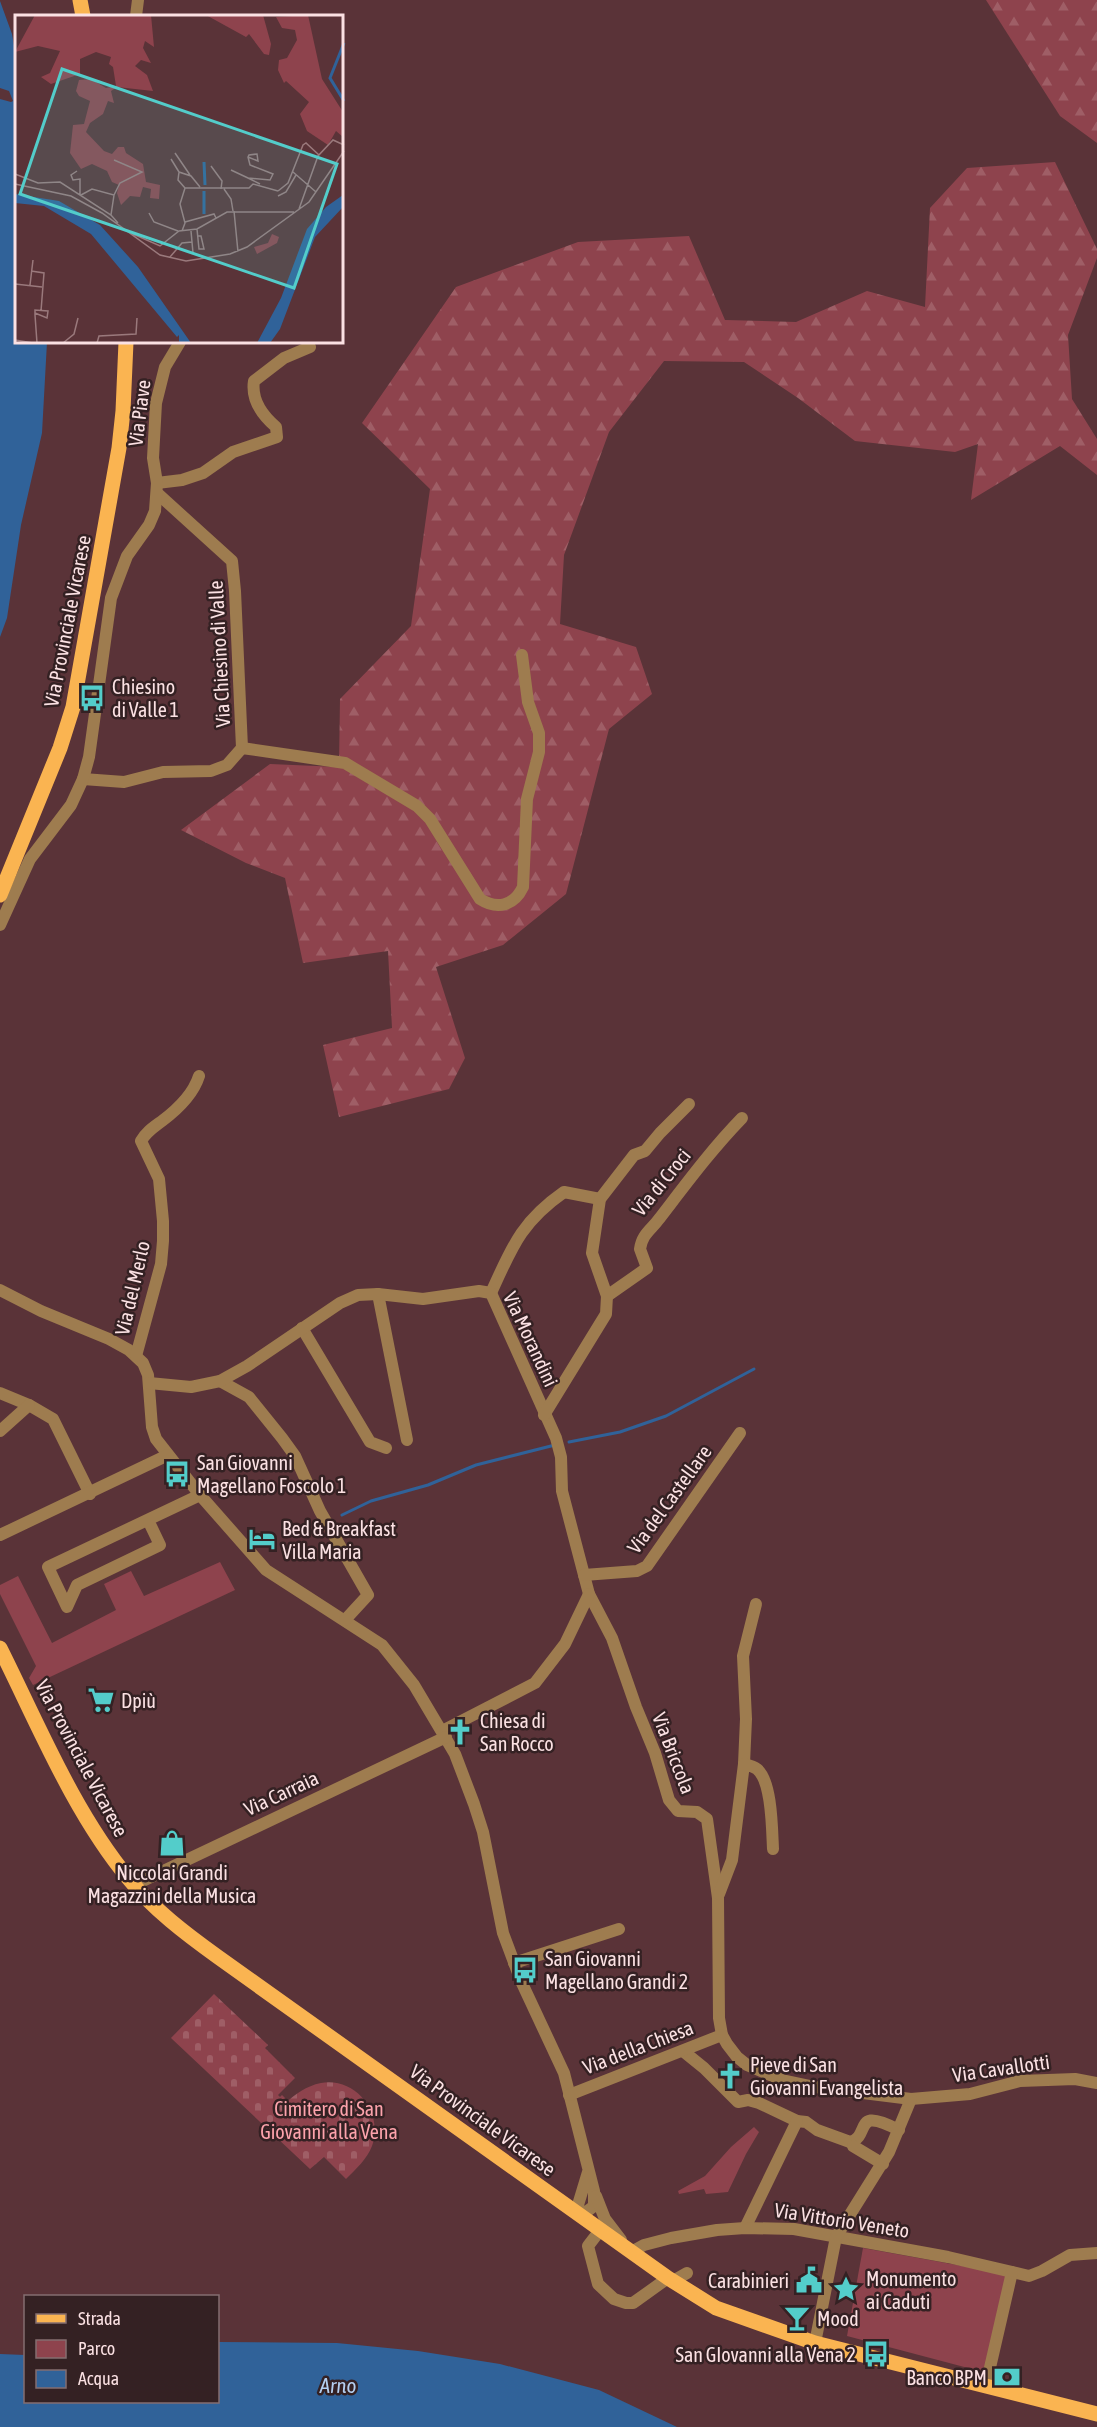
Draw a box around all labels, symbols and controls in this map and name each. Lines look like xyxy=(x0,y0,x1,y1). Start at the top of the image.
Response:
inset map xyxy=(15,15,344,344)
street label: Via Piave xyxy=(124,378,154,448)
street label: Via Provinciale Vicarese xyxy=(39,533,95,709)
street label: Via Chiesino di Valle xyxy=(204,580,234,728)
place label: Chiesino di Valle 1 xyxy=(112,675,179,721)
bus stop icon: Chiesino di Valle 1 xyxy=(77,683,107,713)
street label: Via di Croci xyxy=(627,1144,695,1220)
street label: Via del Merlo xyxy=(110,1239,154,1337)
street label: Via Morandini xyxy=(499,1288,563,1390)
street label: Via del Castellare xyxy=(622,1440,716,1558)
place label: San Giovanni Magellano Foscolo 1 xyxy=(197,1451,346,1497)
bus stop icon: San Giovanni Magellano Foscolo 1 xyxy=(162,1459,192,1489)
place label: Bed & Breakfast Villa Maria xyxy=(282,1517,396,1563)
hotel icon: Bed & Breakfast Villa Maria xyxy=(247,1524,277,1554)
street label: Via Provinciale Vicarese xyxy=(31,1676,133,1840)
supermarket icon: Dpiù xyxy=(86,1685,116,1715)
place label: Dpiù xyxy=(121,1689,156,1712)
place label: Chiesa di San Rocco xyxy=(480,1709,554,1755)
street label: Via Briccola xyxy=(648,1709,700,1797)
church icon: Chiesa di San Rocco xyxy=(445,1717,475,1747)
street label: Via Carraia xyxy=(240,1766,322,1820)
shop icon: Niccolai Grandi Magazzini della Musica xyxy=(157,1828,187,1858)
place label: Niccolai Grandi Magazzini della Musica xyxy=(88,1861,256,1907)
place label: San Giovanni Magellano Grandi 2 xyxy=(545,1947,688,1993)
bus stop icon: San Giovanni Magellano Grandi 2 xyxy=(510,1955,540,1985)
street label: Via della Chiesa xyxy=(580,2015,696,2079)
street label: Via Cavallotti xyxy=(951,2050,1051,2086)
place label: Pieve di San Giovanni Evangelista xyxy=(750,2053,903,2099)
street label: Via Provinciale Vicarese xyxy=(406,2059,560,2181)
church icon: Pieve di San Giovanni Evangelista xyxy=(715,2061,745,2091)
park label: Cimitero di San Giovanni alla Vena xyxy=(260,2097,398,2143)
street label: Via Vittorio Veneto xyxy=(773,2198,911,2242)
public building icon: Carabinieri xyxy=(794,2265,824,2295)
place label: Monumento ai Caduti xyxy=(866,2267,956,2313)
place label: Carabinieri xyxy=(708,2269,789,2292)
place icon: Monumento ai Caduti xyxy=(831,2274,861,2304)
legend xyxy=(24,2295,219,2403)
bar icon: Mood xyxy=(782,2303,812,2333)
place label: Mood xyxy=(817,2307,859,2330)
text: Strada xyxy=(78,2308,121,2329)
text: Parco xyxy=(78,2338,115,2359)
bus stop icon: San GIovanni alla Vena 2 xyxy=(861,2339,891,2369)
place label: San GIovanni alla Vena 2 xyxy=(676,2343,856,2366)
bank icon: Banco BPM xyxy=(992,2362,1022,2392)
place label: Banco BPM xyxy=(906,2366,987,2389)
text: Acqua xyxy=(78,2368,119,2389)
water label: Arno xyxy=(319,2373,356,2397)

